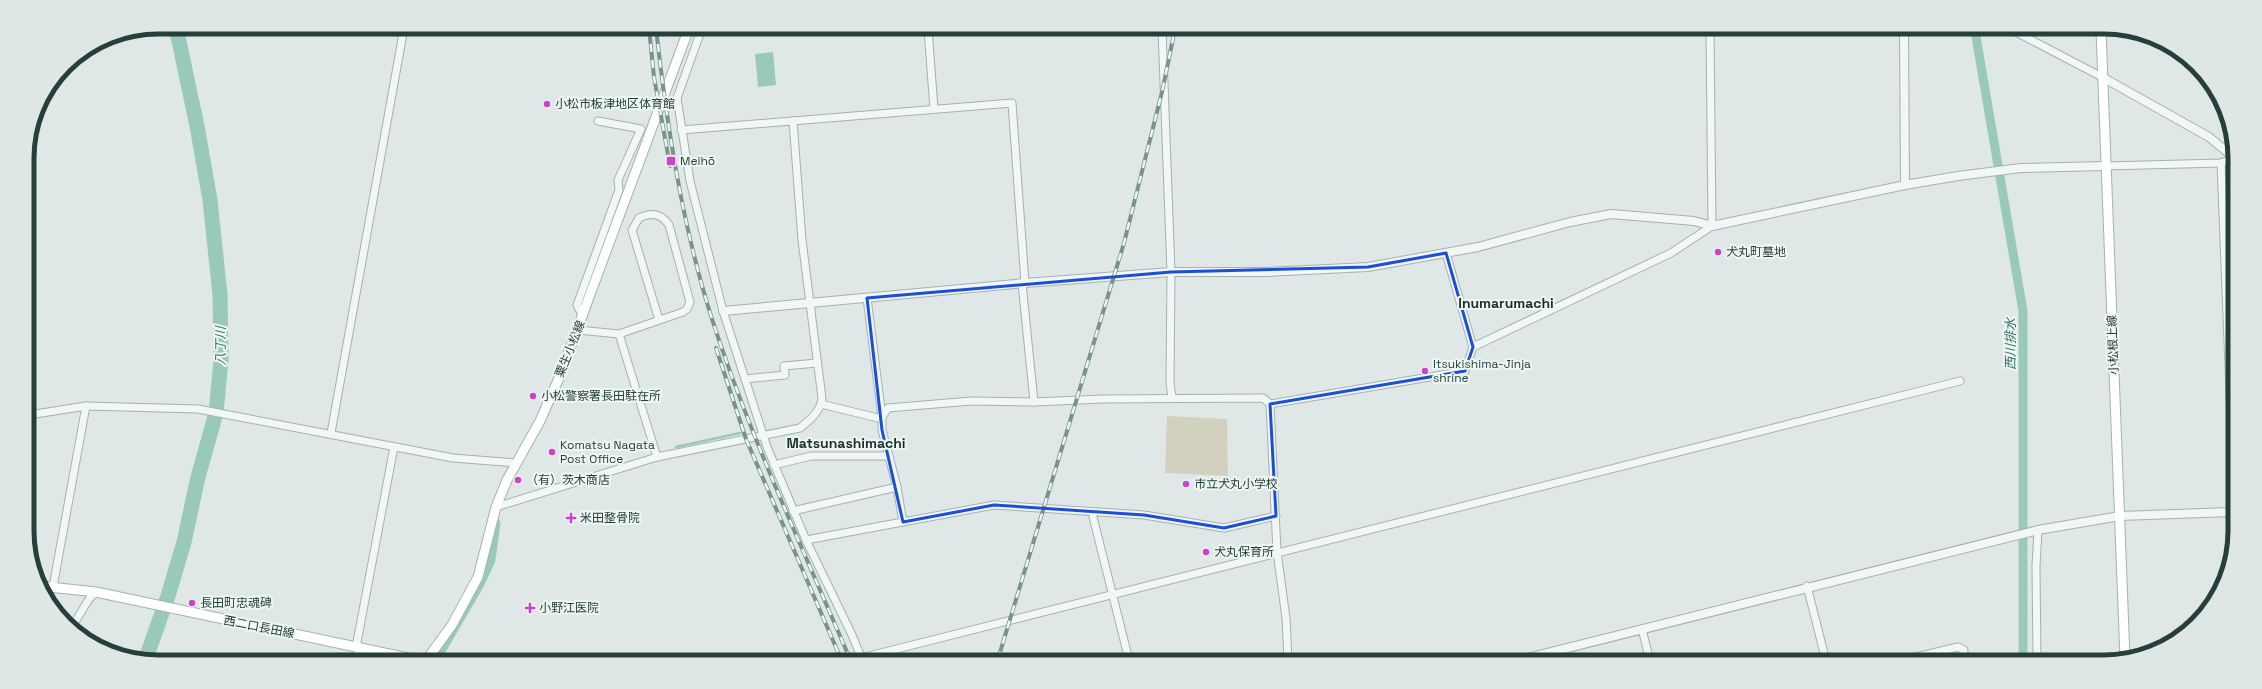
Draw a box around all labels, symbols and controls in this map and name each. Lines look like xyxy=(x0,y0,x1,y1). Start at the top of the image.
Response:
place label: 小松市板津地区体育館 xyxy=(555,96,675,112)
marker: 小松市板津地区体育館 xyxy=(542,99,552,109)
place label: Meihō xyxy=(680,153,715,169)
marker: Meihō xyxy=(665,155,677,167)
place label: 犬丸町墓地 xyxy=(1726,244,1786,260)
marker: 犬丸町墓地 xyxy=(1713,247,1723,257)
district label: Inumarumachi xyxy=(1458,294,1554,312)
street label: 小松根上線 xyxy=(2104,315,2122,375)
water label: 西川排水 xyxy=(2002,316,2019,370)
street label: 粟生小松線 xyxy=(551,318,589,380)
water label: 八丁川 xyxy=(212,325,229,366)
place label: Itsukishima-Jinja shrine xyxy=(1433,356,1531,386)
marker: Itsukishima-Jinja shrine xyxy=(1420,366,1430,376)
place label: 小松警察署長田駐在所 xyxy=(541,388,661,404)
marker: 小松警察署長田駐在所 xyxy=(528,391,538,401)
district label: Matsunashimachi xyxy=(786,434,906,452)
place label: Komatsu Nagata Post Office xyxy=(560,437,655,467)
marker: Komatsu Nagata Post Office xyxy=(547,447,557,457)
place label: （有）茨木商店 xyxy=(526,472,610,488)
marker: （有）茨木商店 xyxy=(513,475,523,485)
place label: 市立犬丸小学校 xyxy=(1194,476,1278,492)
marker: 市立犬丸小学校 xyxy=(1181,479,1191,489)
place label: 米田整骨院 xyxy=(580,510,640,526)
marker: 米田整骨院 xyxy=(565,512,577,524)
place label: 犬丸保育所 xyxy=(1214,544,1274,560)
marker: 犬丸保育所 xyxy=(1201,547,1211,557)
place label: 長田町忠魂碑 xyxy=(200,595,272,611)
marker: 長田町忠魂碑 xyxy=(187,598,197,608)
place label: 小野江医院 xyxy=(539,600,599,616)
marker: 小野江医院 xyxy=(524,602,536,614)
street label: 西二口長田線 xyxy=(222,612,296,642)

